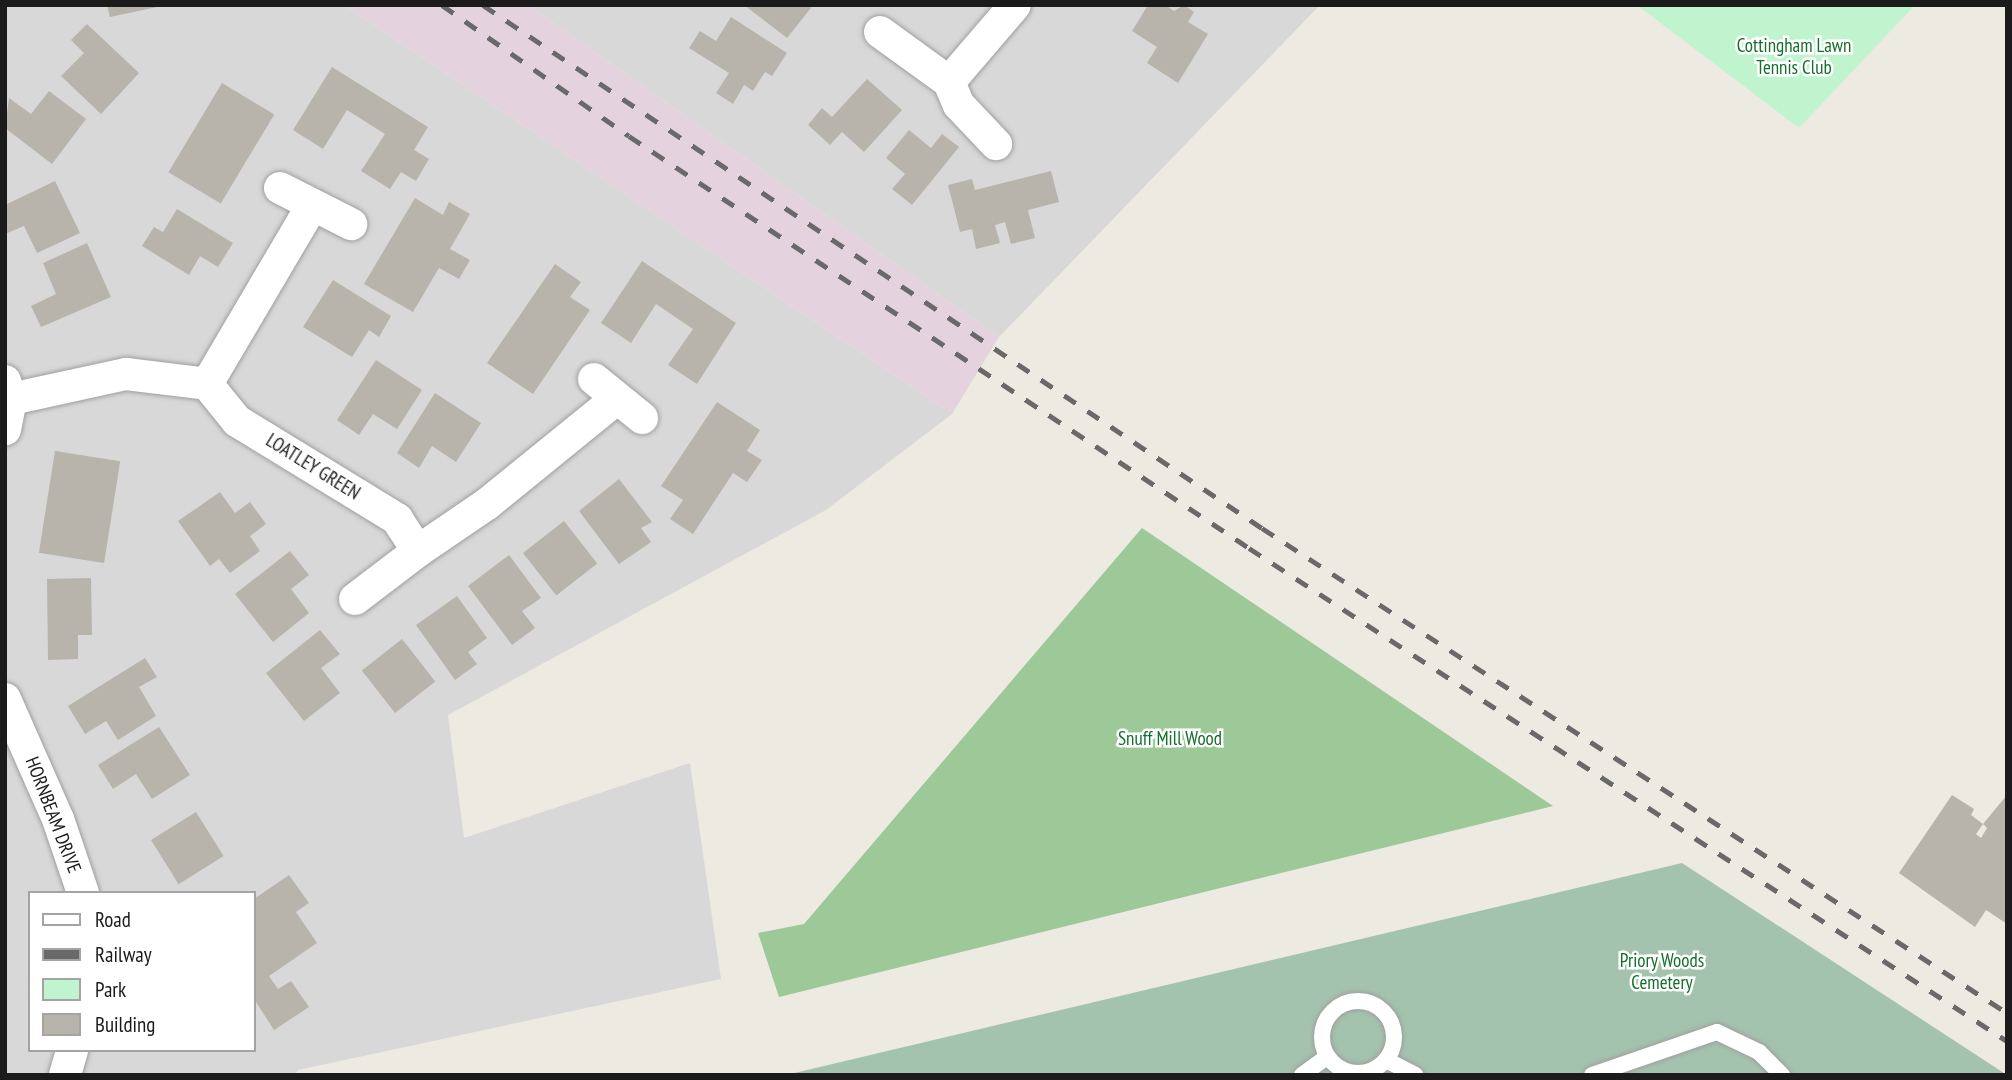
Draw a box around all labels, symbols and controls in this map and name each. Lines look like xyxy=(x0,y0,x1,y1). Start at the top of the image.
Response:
park label: Cottingham Lawn Tennis Club xyxy=(1737,35,1851,79)
street label: LOATLEY GREEN xyxy=(262,429,364,505)
park label: Snuff Mill Wood xyxy=(1118,728,1222,750)
street label: HORNBEAM DRIVE xyxy=(20,754,86,876)
legend xyxy=(28,891,256,1052)
text: Road xyxy=(95,906,131,933)
text: Railway xyxy=(95,941,152,968)
park label: Priory Woods Cemetery xyxy=(1619,950,1705,994)
text: Park xyxy=(95,976,126,1003)
text: Building xyxy=(95,1011,155,1038)

